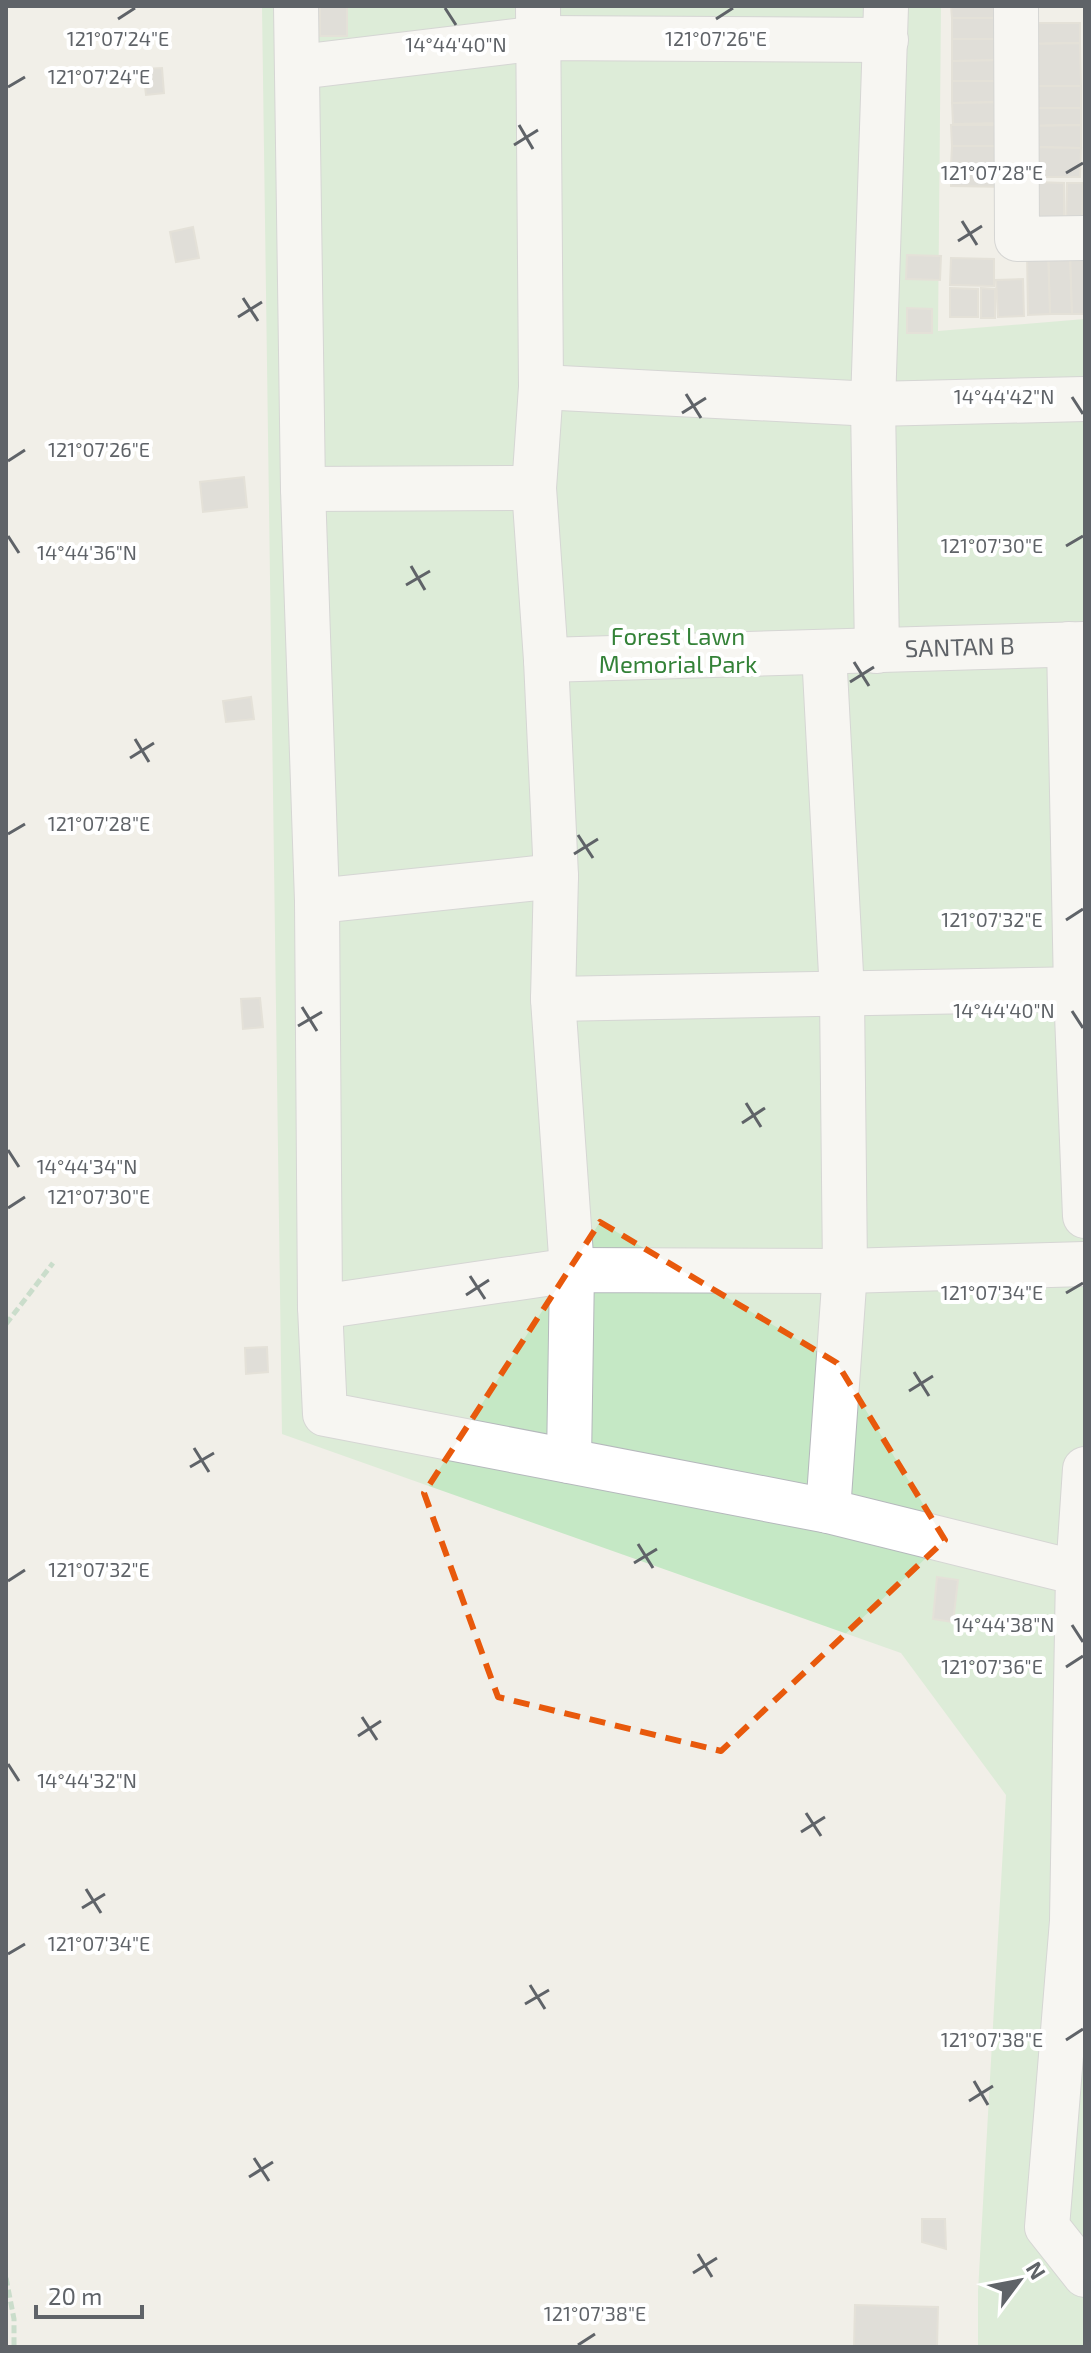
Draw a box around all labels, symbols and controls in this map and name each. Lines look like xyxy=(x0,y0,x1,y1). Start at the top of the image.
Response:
text: 121°07'24"E xyxy=(67,26,169,50)
text: 121°07'26"E xyxy=(665,26,767,50)
text: 14°44'40"N xyxy=(405,32,507,56)
text: 121°07'24"E xyxy=(48,64,150,88)
text: 121°07'28"E xyxy=(941,160,1043,184)
text: 14°44'42"N xyxy=(954,384,1054,408)
text: 121°07'26"E xyxy=(48,437,150,461)
text: 121°07'30"E xyxy=(941,533,1043,557)
text: 14°44'36"N xyxy=(37,540,137,564)
park label: Forest Lawn Memorial Park xyxy=(599,621,757,678)
street label: SANTAN B xyxy=(904,630,1015,662)
text: 121°07'28"E xyxy=(48,811,150,835)
text: 121°07'32"E xyxy=(941,907,1043,931)
text: 14°44'40"N xyxy=(953,998,1055,1022)
text: 14°44'34"N xyxy=(37,1154,137,1178)
text: 121°07'30"E xyxy=(48,1184,150,1208)
text: 121°07'34"E xyxy=(941,1280,1043,1304)
text: 121°07'32"E xyxy=(48,1557,150,1581)
text: 14°44'38"N xyxy=(954,1612,1054,1636)
text: 121°07'36"E xyxy=(941,1654,1043,1678)
text: 14°44'32"N xyxy=(37,1768,137,1792)
text: 121°07'34"E xyxy=(48,1931,150,1955)
text: 121°07'38"E xyxy=(941,2027,1043,2051)
north arrow xyxy=(979,2241,1059,2321)
text: N xyxy=(1022,2256,1052,2283)
scale bar xyxy=(36,2269,142,2319)
text: 20 m xyxy=(48,2281,102,2310)
text: 121°07'38"E xyxy=(544,2301,646,2325)

